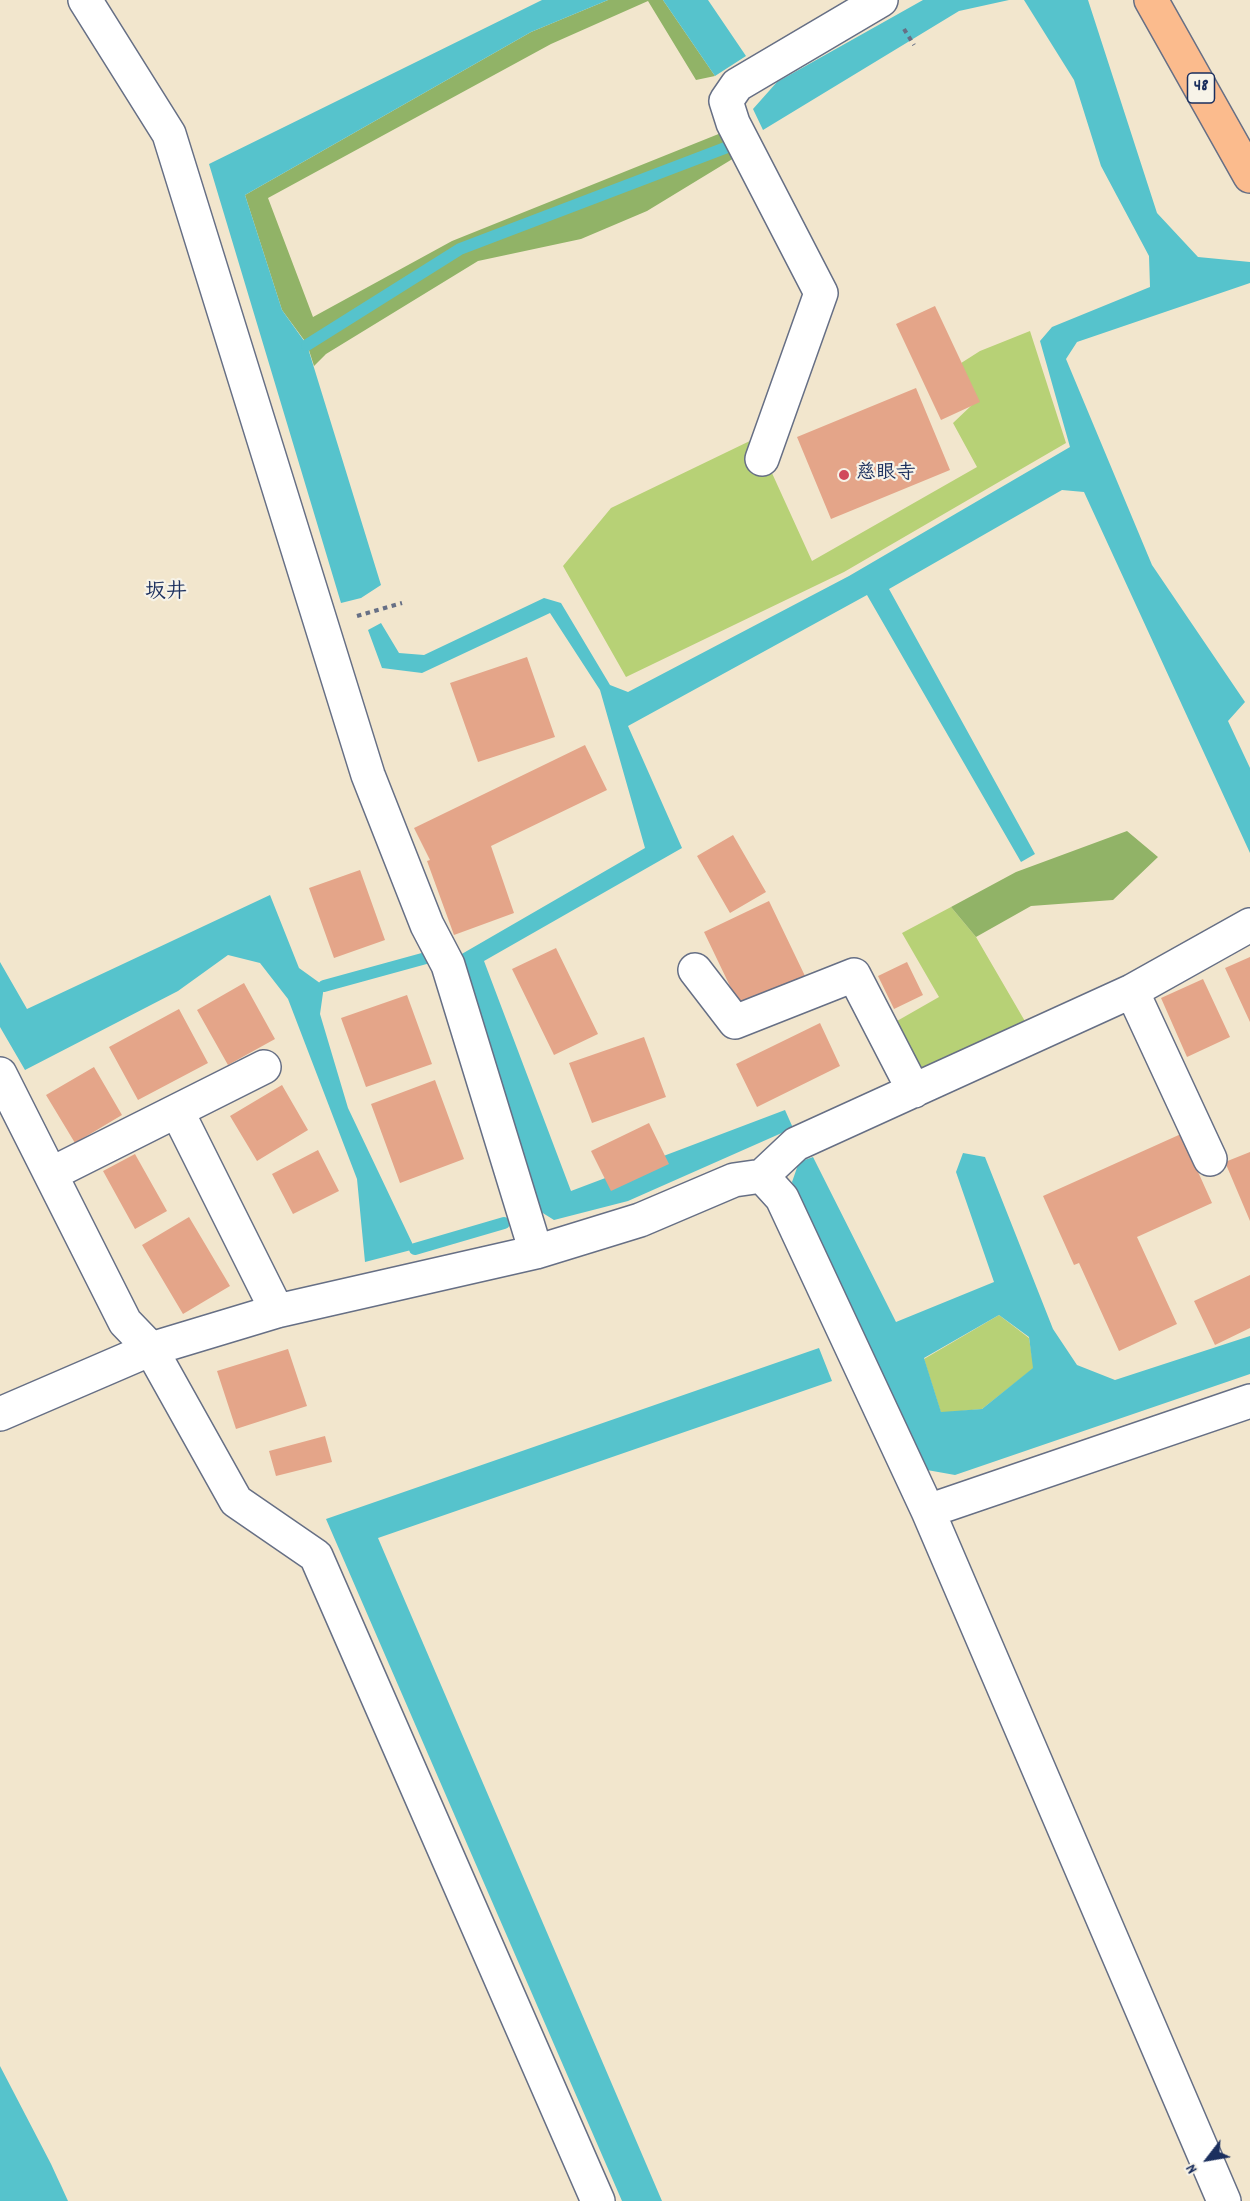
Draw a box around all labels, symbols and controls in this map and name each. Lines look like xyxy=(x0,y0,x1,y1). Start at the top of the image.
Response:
road number: 48 xyxy=(1188,73,1214,103)
place label: 慈眼寺 xyxy=(856,463,916,487)
marker: 慈眼寺 xyxy=(837,468,851,482)
district label: 坂井 xyxy=(145,581,187,607)
north arrow xyxy=(1178,2129,1238,2189)
text: N xyxy=(1180,2159,1204,2178)

